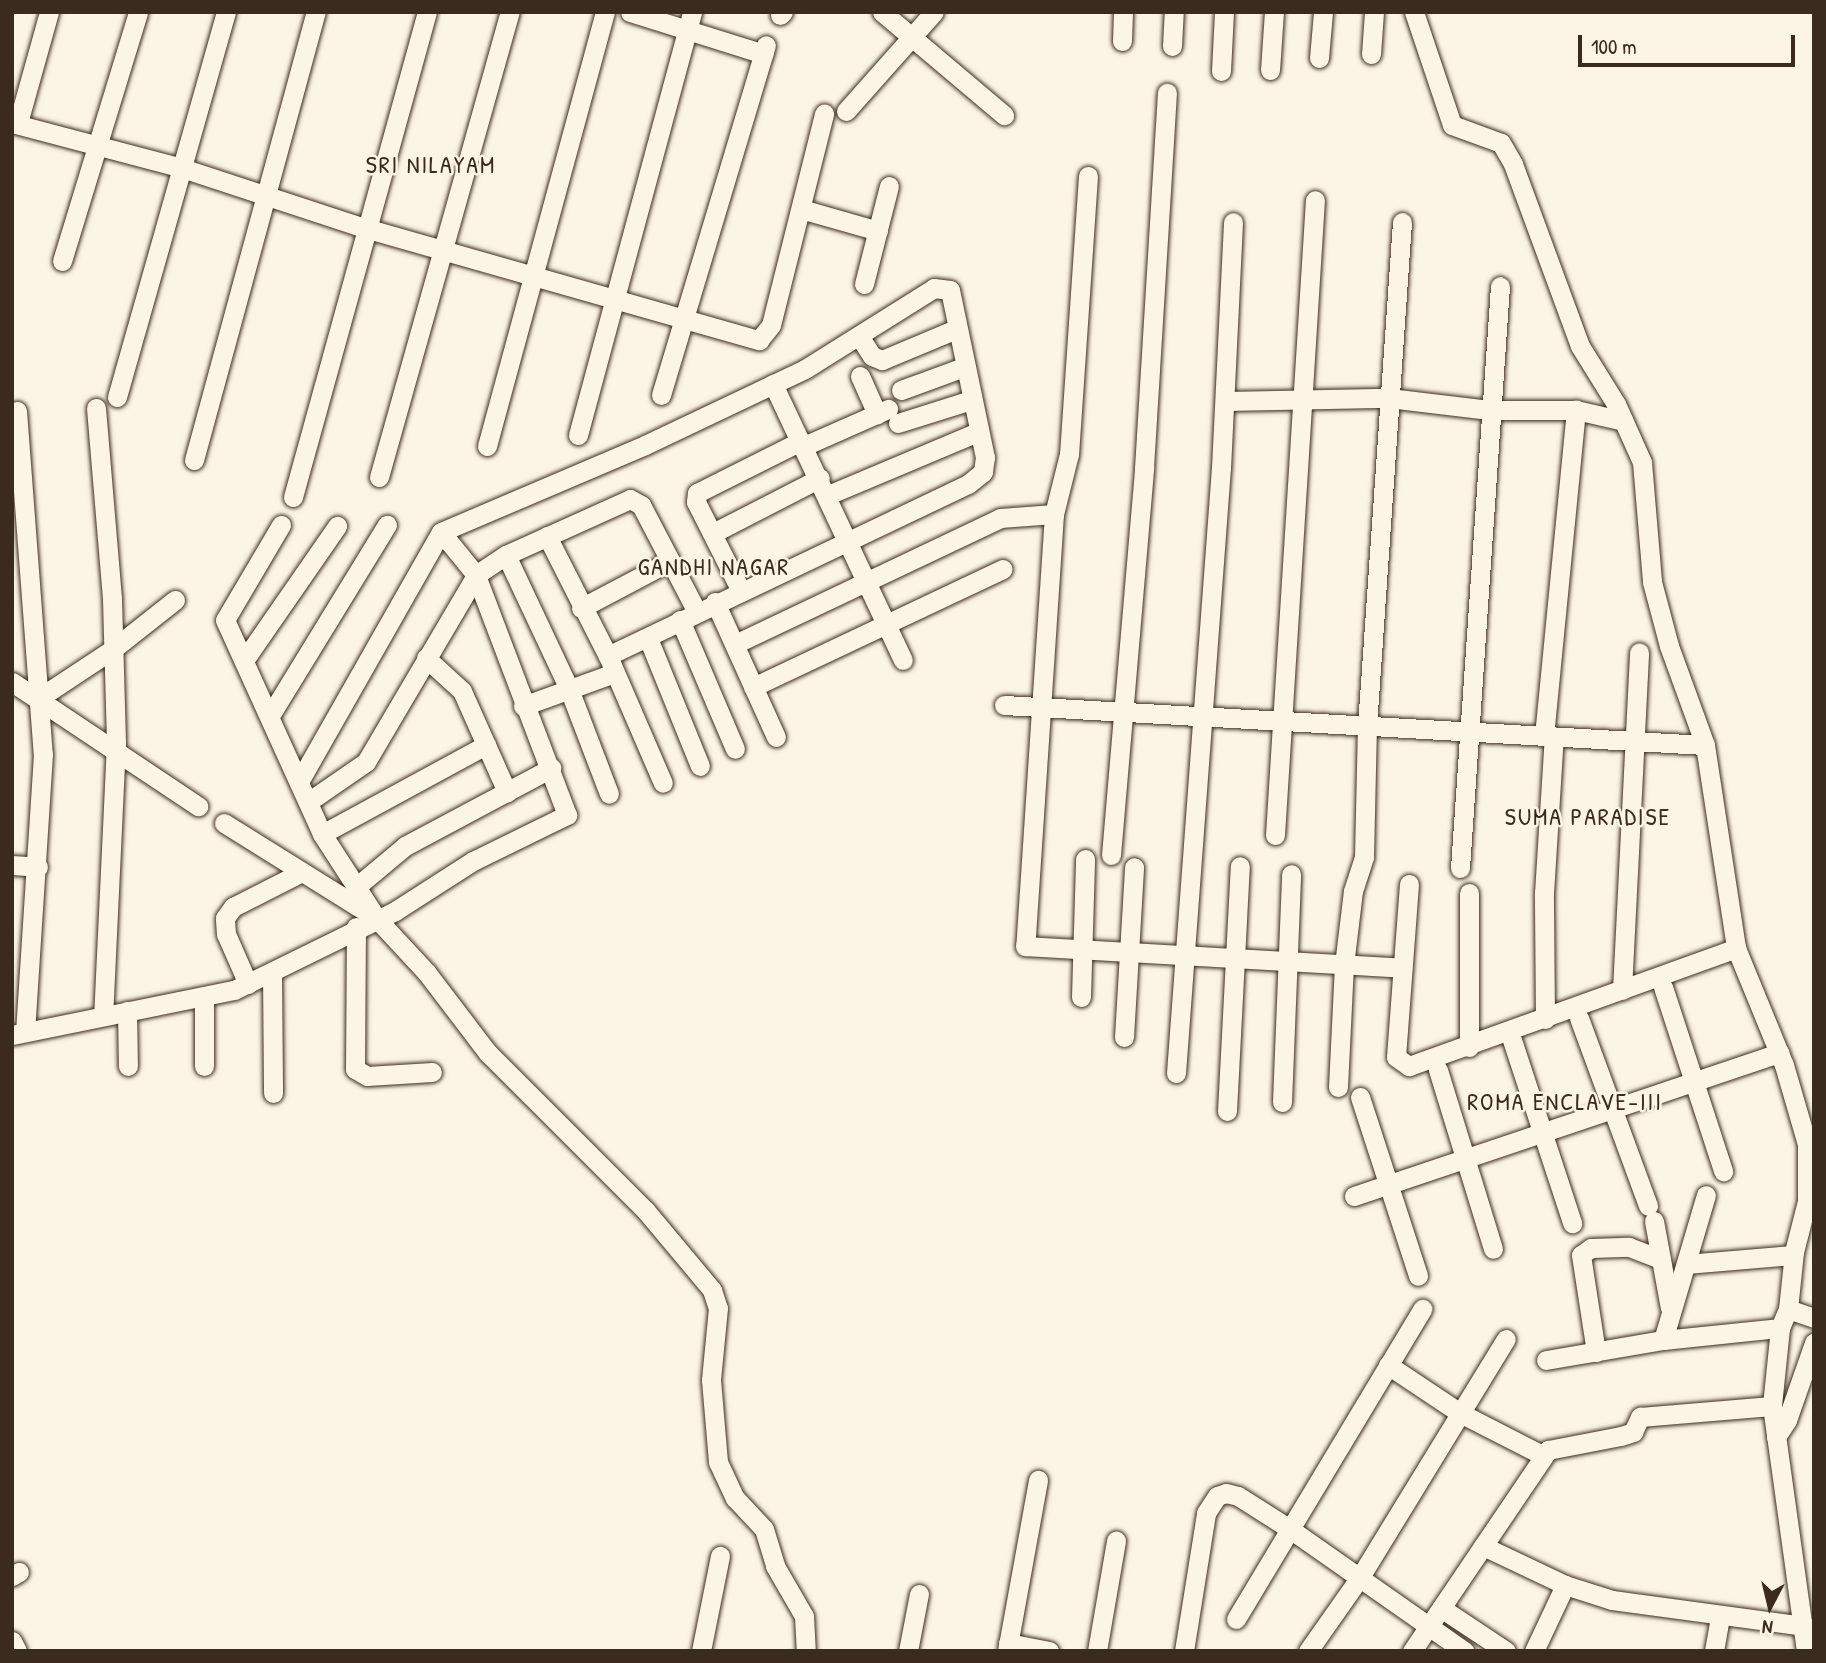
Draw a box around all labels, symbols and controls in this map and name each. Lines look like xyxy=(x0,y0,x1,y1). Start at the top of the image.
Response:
scale bar xyxy=(1581,21,1798,65)
text: 100 m xyxy=(1591,32,1637,61)
district label: SRI NILAYAM xyxy=(367,151,495,179)
district label: GANDHI NAGAR xyxy=(639,553,789,581)
district label: SUMA PARADISE xyxy=(1506,803,1670,831)
district label: ROMA ENCLAVE-III xyxy=(1469,1088,1661,1116)
north arrow xyxy=(1735,1572,1805,1642)
text: N xyxy=(1761,1614,1774,1641)

